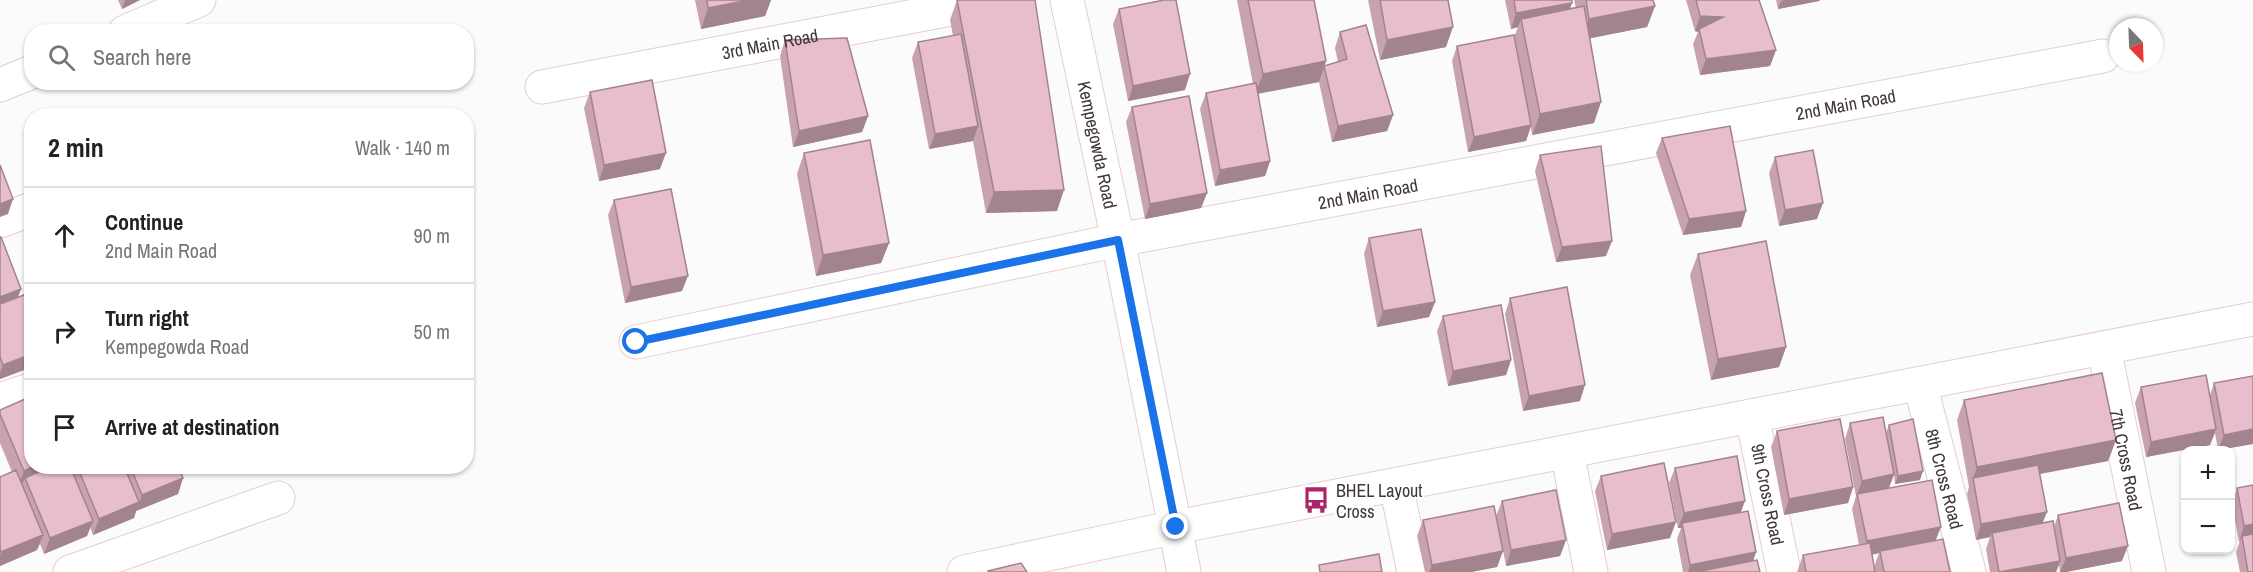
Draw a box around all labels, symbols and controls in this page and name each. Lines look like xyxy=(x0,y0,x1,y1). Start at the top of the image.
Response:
north arrow xyxy=(2109,18,2163,72)
street label: 3rd Main Road xyxy=(720,22,820,65)
search box xyxy=(24,24,474,90)
icon: search xyxy=(45,41,78,74)
text: Search here xyxy=(93,42,191,72)
street label: Kempegowda Road xyxy=(1072,79,1123,211)
street label: 2nd Main Road xyxy=(1794,82,1898,126)
text: 2 min xyxy=(48,130,104,165)
text: Walk · 140 m xyxy=(355,134,450,161)
street label: 2nd Main Road xyxy=(1316,172,1420,215)
text: Continue xyxy=(105,207,183,237)
icon: ahead xyxy=(48,219,81,252)
text: 90 m xyxy=(414,222,450,249)
text: 2nd Main Road xyxy=(105,237,217,264)
text: Turn right xyxy=(105,303,189,333)
icon: right xyxy=(48,315,81,348)
text: 50 m xyxy=(414,318,450,345)
route start xyxy=(622,328,648,354)
text: Kempegowda Road xyxy=(105,333,249,360)
street label: 7th Cross Road xyxy=(2104,407,2149,513)
icon: arrive xyxy=(48,411,81,444)
text: Arrive at destination xyxy=(105,412,279,442)
street label: 8th Cross Road xyxy=(1920,426,1970,532)
street label: 9th Cross Road xyxy=(1746,442,1791,547)
map controls xyxy=(2181,446,2235,554)
button: + xyxy=(2181,446,2235,500)
place label: BHEL Layout Cross xyxy=(1336,478,1422,524)
bus stop icon: BHEL Layout Cross xyxy=(1301,485,1331,515)
button: − xyxy=(2181,500,2235,554)
route end xyxy=(1162,513,1188,539)

